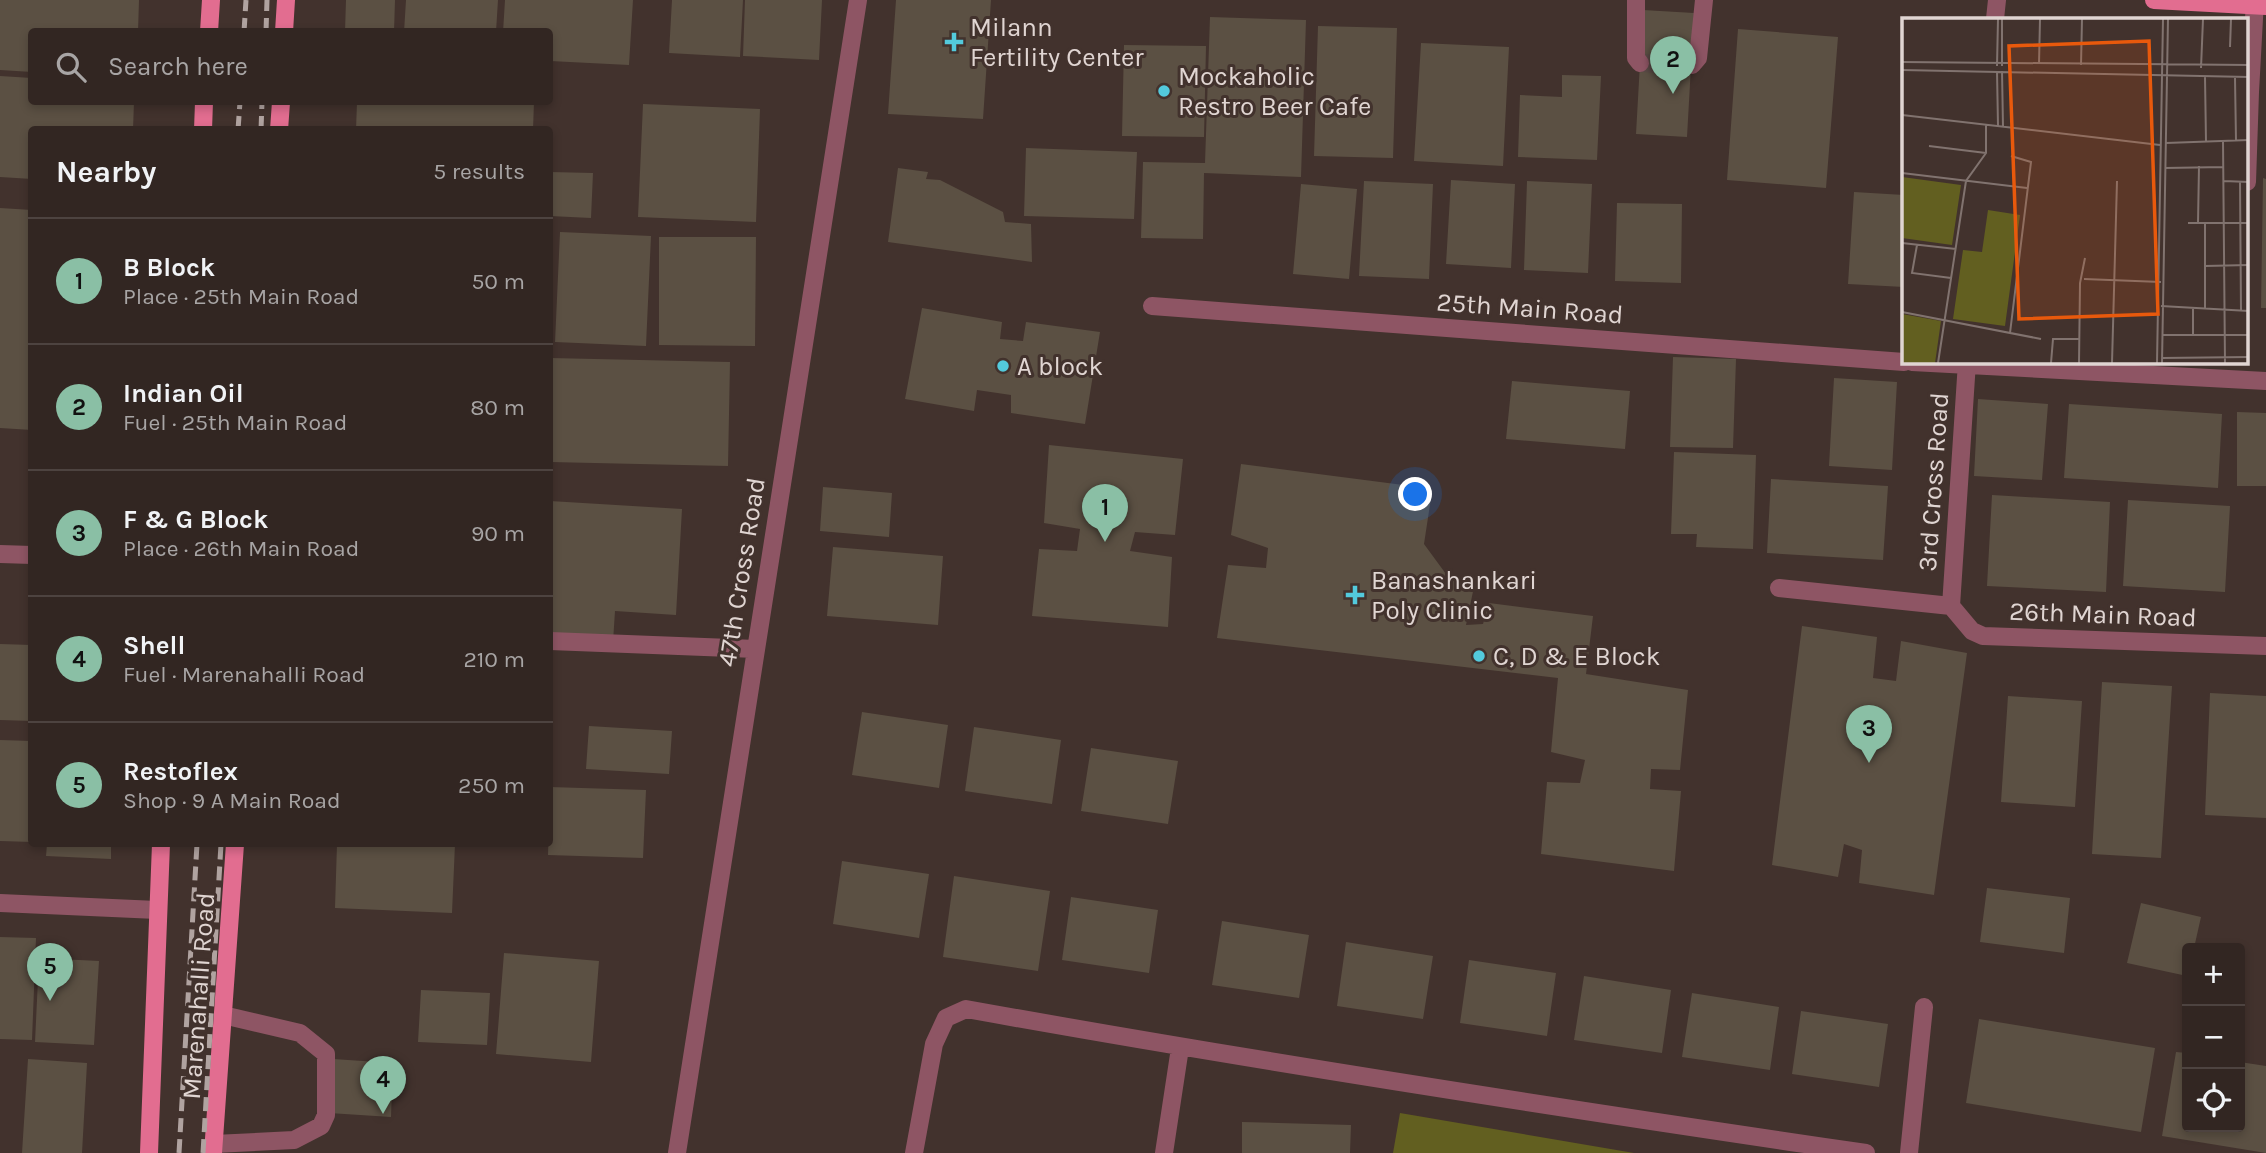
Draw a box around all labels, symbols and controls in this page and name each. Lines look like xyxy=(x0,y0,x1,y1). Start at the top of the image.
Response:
place label: Milann Fertility Center xyxy=(970,12,1144,73)
inset map xyxy=(1902,18,2248,364)
search box xyxy=(28,28,553,105)
marker: Milann Fertility Center xyxy=(944,32,964,52)
pin: 2 xyxy=(1650,36,1696,94)
icon: search xyxy=(52,48,90,86)
text: Search here xyxy=(108,51,248,82)
place label: Mockaholic Restro Beer Cafe xyxy=(1178,61,1371,122)
marker: Mockaholic Restro Beer Cafe xyxy=(1156,83,1172,99)
text: Nearby xyxy=(56,154,156,190)
text: 5 results xyxy=(433,158,525,185)
text: B Block xyxy=(123,252,215,283)
text: 1 xyxy=(75,268,83,295)
text: 50 m xyxy=(471,268,525,295)
text: Place · 25th Main Road xyxy=(123,283,359,310)
street label: 25th Main Road xyxy=(1436,287,1624,330)
place label: A block xyxy=(1017,351,1103,382)
marker: A block xyxy=(995,358,1011,374)
text: Indian Oil xyxy=(123,378,244,409)
street label: 3rd Cross Road xyxy=(1912,392,1955,573)
text: 2 xyxy=(72,394,86,421)
text: 80 m xyxy=(470,394,525,421)
text: Fuel · 25th Main Road xyxy=(123,409,347,436)
street label: 47th Cross Road xyxy=(711,475,772,669)
your location xyxy=(1398,477,1432,511)
pin: 1 xyxy=(1082,484,1128,542)
text: F & G Block xyxy=(123,504,268,535)
text: 3 xyxy=(72,520,86,547)
text: 90 m xyxy=(471,520,525,547)
text: Place · 26th Main Road xyxy=(123,535,359,562)
place label: Banashankari Poly Clinic xyxy=(1371,565,1537,626)
marker: Banashankari Poly Clinic xyxy=(1345,585,1365,605)
street label: 26th Main Road xyxy=(2009,596,2197,633)
text: Shell xyxy=(123,630,185,661)
place label: C, D & E Block xyxy=(1493,641,1660,672)
text: 4 xyxy=(72,646,86,673)
text: 210 m xyxy=(463,646,525,673)
marker: C, D & E Block xyxy=(1471,648,1487,664)
text: Fuel · Marenahalli Road xyxy=(123,661,365,688)
pin: 3 xyxy=(1846,705,1892,763)
text: Restoflex xyxy=(123,756,238,787)
text: 5 xyxy=(72,772,86,799)
text: 250 m xyxy=(458,772,525,799)
text: Shop · 9 A Main Road xyxy=(123,787,341,814)
street label: Marenahalli Road xyxy=(176,891,221,1101)
pin: 5 xyxy=(27,943,73,1001)
map controls xyxy=(2182,943,2245,1132)
button: + xyxy=(2182,943,2245,1006)
button: − xyxy=(2182,1006,2245,1069)
pin: 4 xyxy=(360,1056,406,1114)
button: locate xyxy=(2182,1069,2245,1132)

